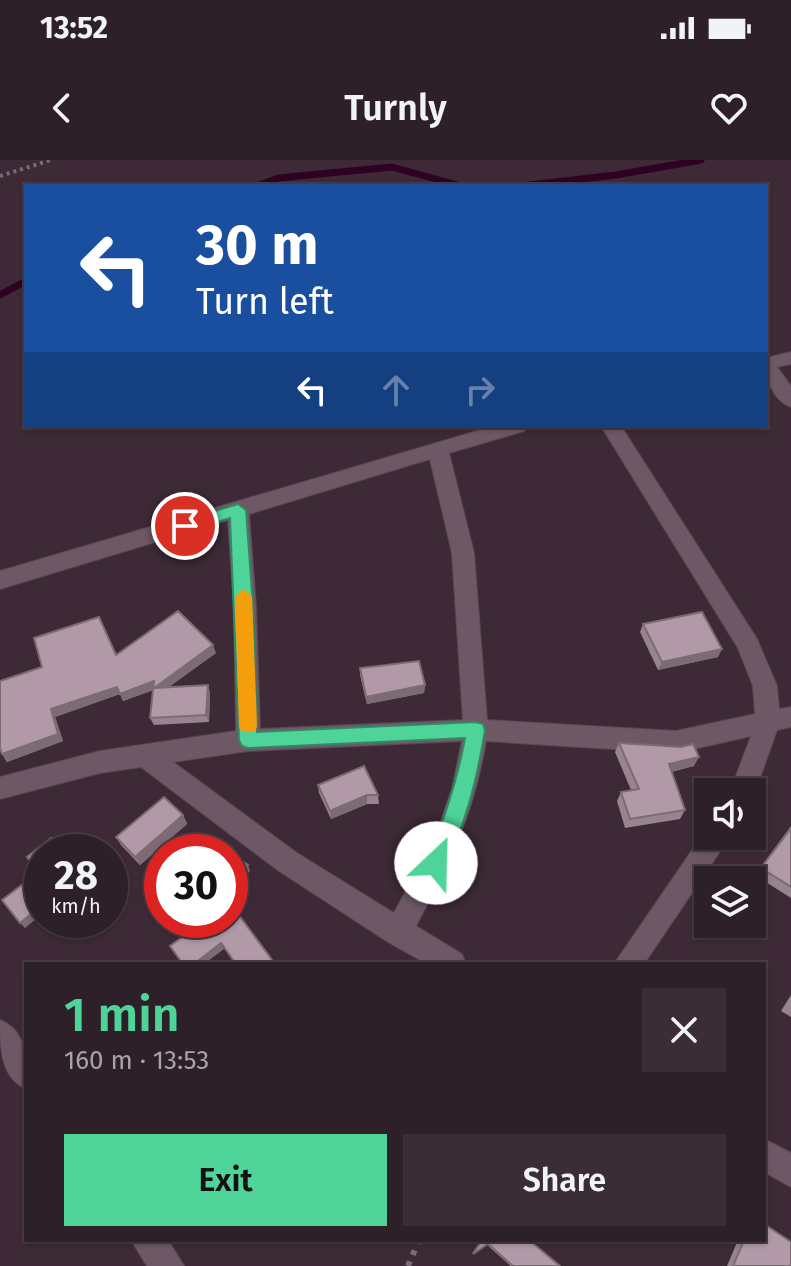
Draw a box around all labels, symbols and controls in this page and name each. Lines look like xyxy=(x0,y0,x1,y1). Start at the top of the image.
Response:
text: 13:52 xyxy=(40,10,108,46)
icon: back xyxy=(40,86,84,130)
text: Turnly xyxy=(344,86,447,130)
icon: heart xyxy=(707,86,751,130)
text: 30 m xyxy=(196,212,318,279)
icon: left xyxy=(64,216,168,320)
text: Turn left xyxy=(196,280,334,324)
icon: left xyxy=(290,368,334,412)
icon: ahead xyxy=(374,368,418,412)
icon: right xyxy=(458,368,502,412)
pin xyxy=(151,492,219,560)
icon: arrive xyxy=(163,504,207,548)
map controls xyxy=(694,778,766,938)
button: sound xyxy=(694,778,766,850)
position arrow xyxy=(394,821,478,905)
speed limit sign: 30 xyxy=(144,834,248,938)
text: 28 xyxy=(54,852,98,900)
button: layers xyxy=(694,866,766,938)
text: km/h xyxy=(51,894,101,918)
text: 1 min xyxy=(64,986,180,1044)
button: close xyxy=(642,988,726,1072)
text: 160 m · 13:53 xyxy=(64,1045,209,1076)
button: Exit xyxy=(64,1134,387,1226)
button: Share xyxy=(403,1134,726,1226)

